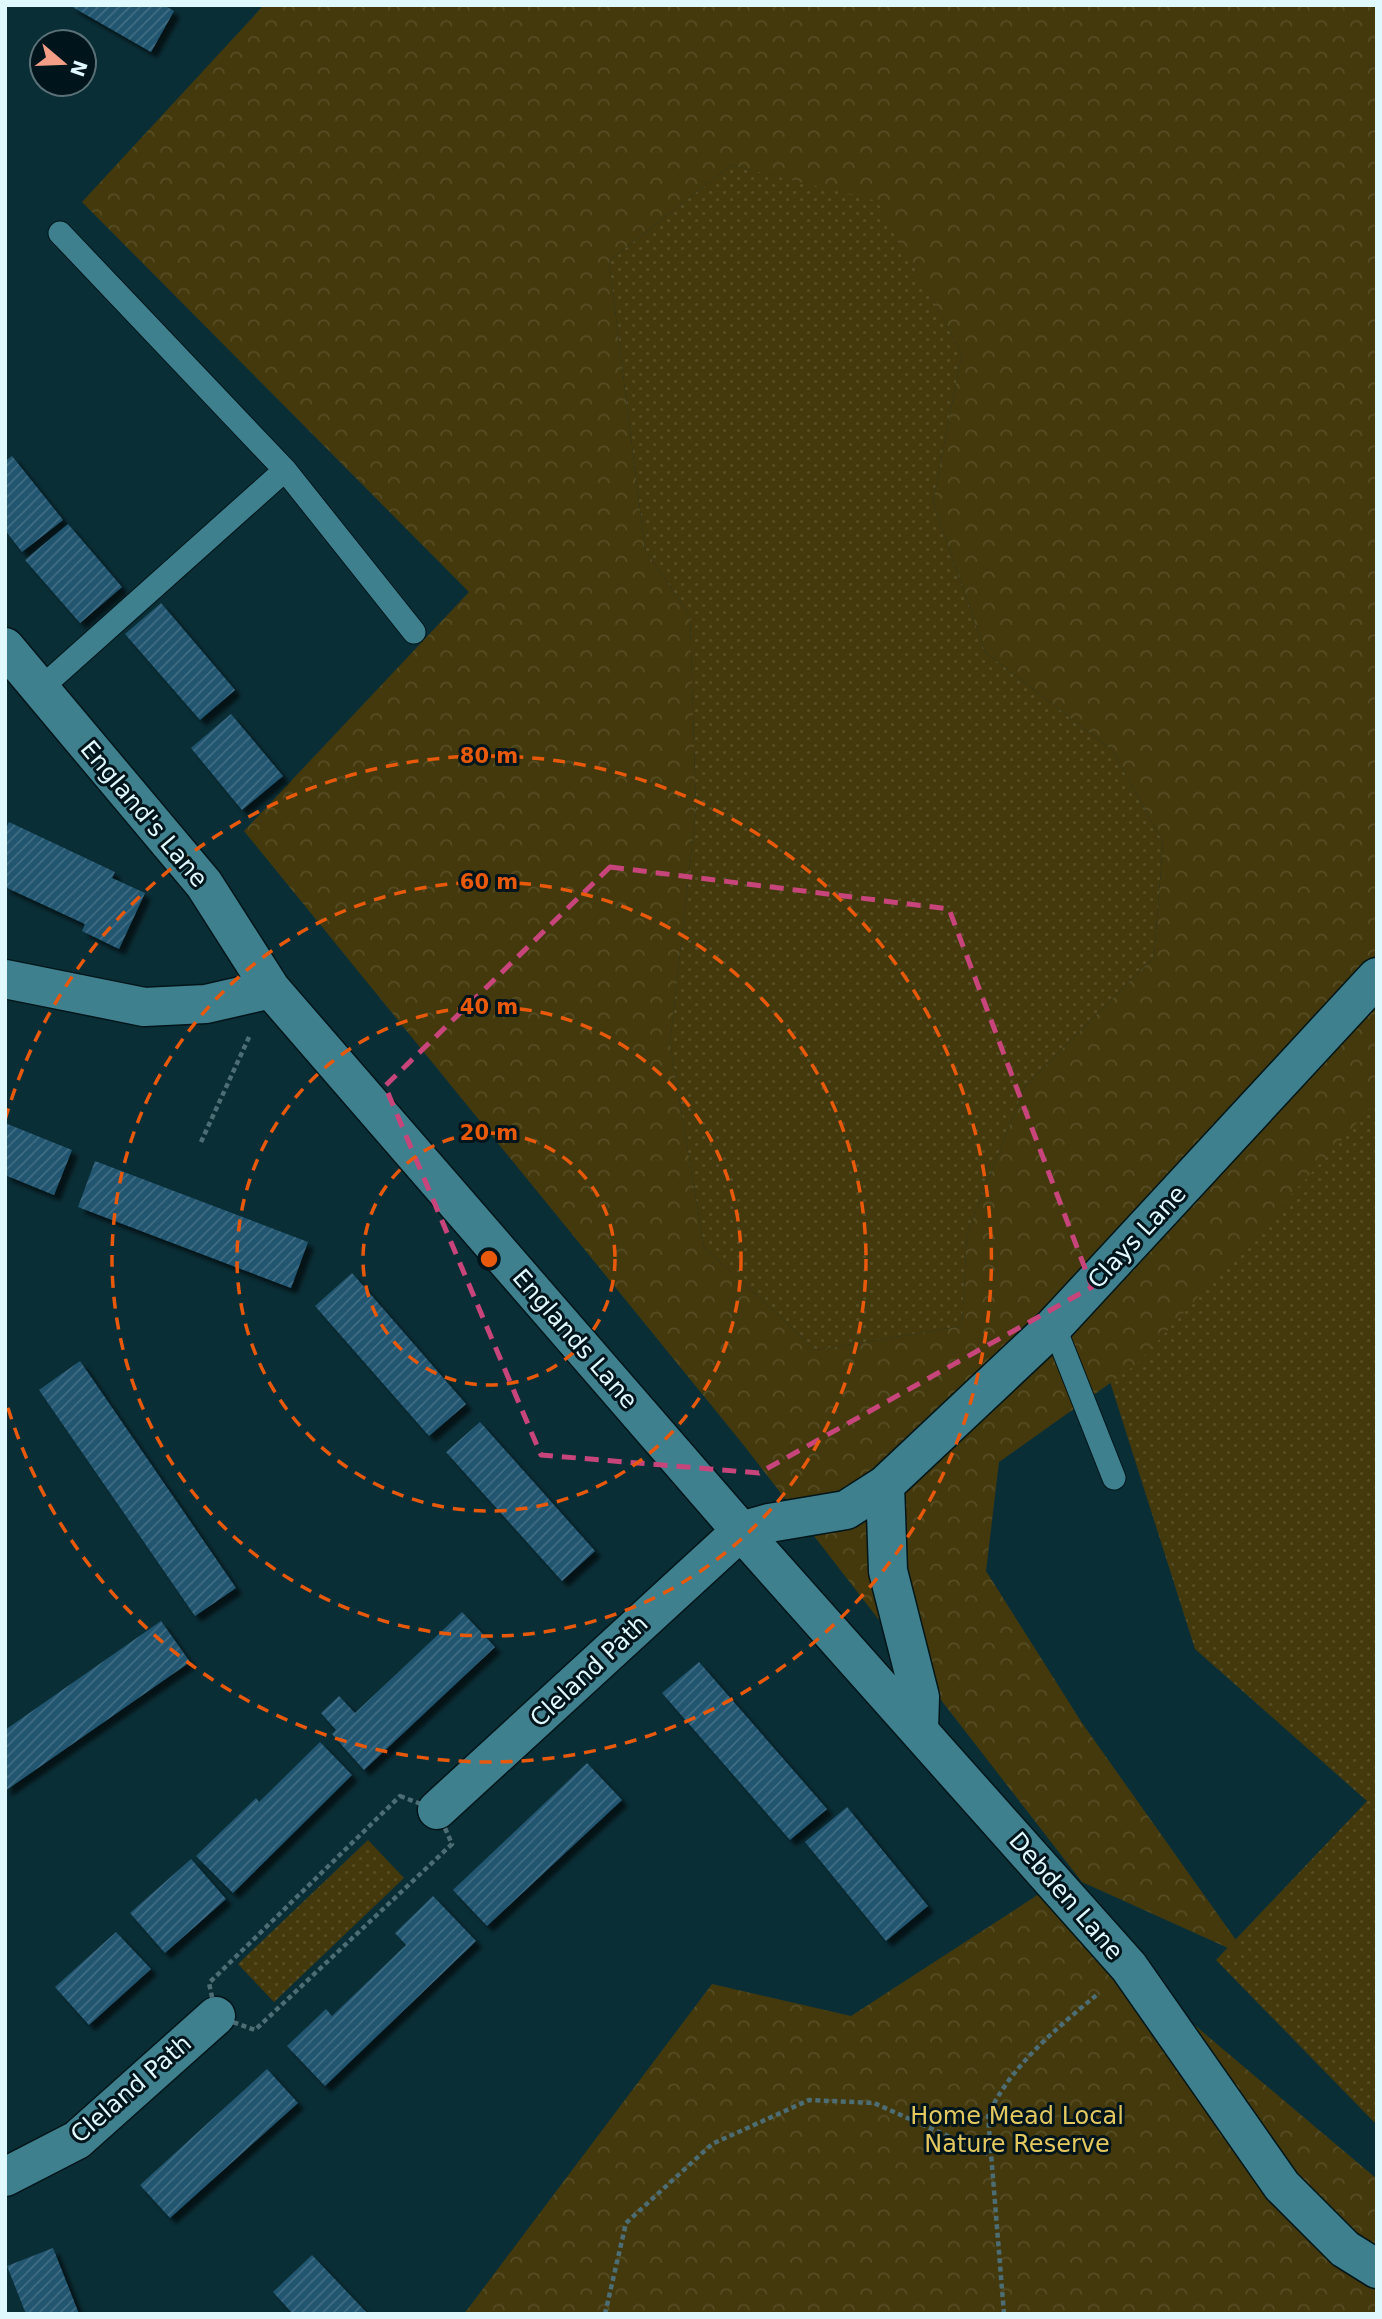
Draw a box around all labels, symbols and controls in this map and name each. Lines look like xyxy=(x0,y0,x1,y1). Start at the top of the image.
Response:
north arrow xyxy=(28,28,98,98)
text: N xyxy=(66,57,92,80)
street label: England's Lane xyxy=(75,735,213,893)
text: 80 m xyxy=(460,744,518,768)
text: 60 m xyxy=(460,870,518,894)
text: 40 m xyxy=(460,995,518,1019)
text: 20 m xyxy=(460,1121,518,1145)
street label: Clays Lane xyxy=(1082,1180,1192,1294)
centre of rings xyxy=(477,1247,501,1271)
street label: Englands Lane xyxy=(507,1264,643,1414)
street label: Cleland Path xyxy=(524,1609,654,1733)
street label: Debden Lane xyxy=(1003,1827,1129,1965)
street label: Cleland Path xyxy=(65,2029,197,2149)
park label: Home Mead Local Nature Reserve xyxy=(910,2102,1124,2158)

